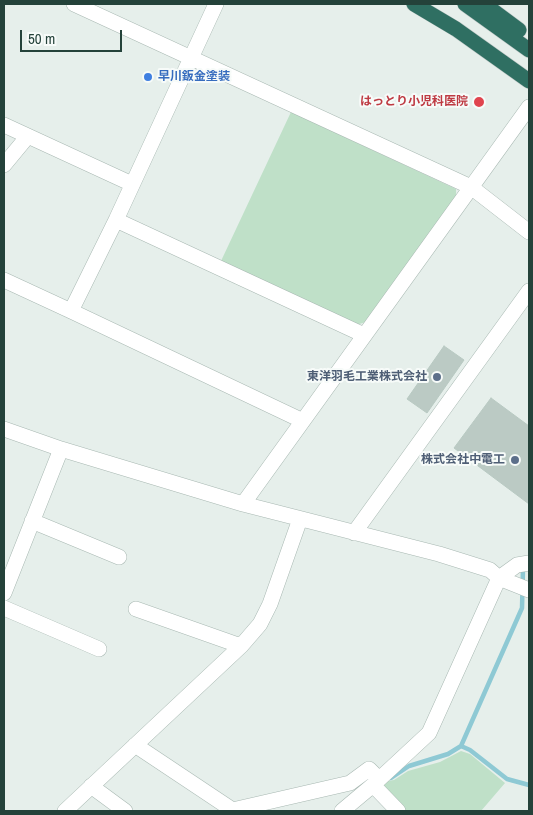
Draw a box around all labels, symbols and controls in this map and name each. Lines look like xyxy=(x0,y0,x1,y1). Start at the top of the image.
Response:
scale bar xyxy=(22,20,125,52)
text: 50 m xyxy=(28,28,55,49)
place label: 早川鈑金塗装 xyxy=(158,70,230,84)
marker: 早川鈑金塗装 xyxy=(142,71,154,83)
place label: はっとり小児科医院 xyxy=(360,95,468,109)
marker: はっとり小児科医院 xyxy=(472,95,486,109)
place label: 東洋羽毛工業株式会社 xyxy=(307,370,427,384)
marker: 東洋羽毛工業株式会社 xyxy=(431,371,443,383)
place label: 株式会社中電工 xyxy=(421,453,505,467)
marker: 株式会社中電工 xyxy=(509,454,521,466)

